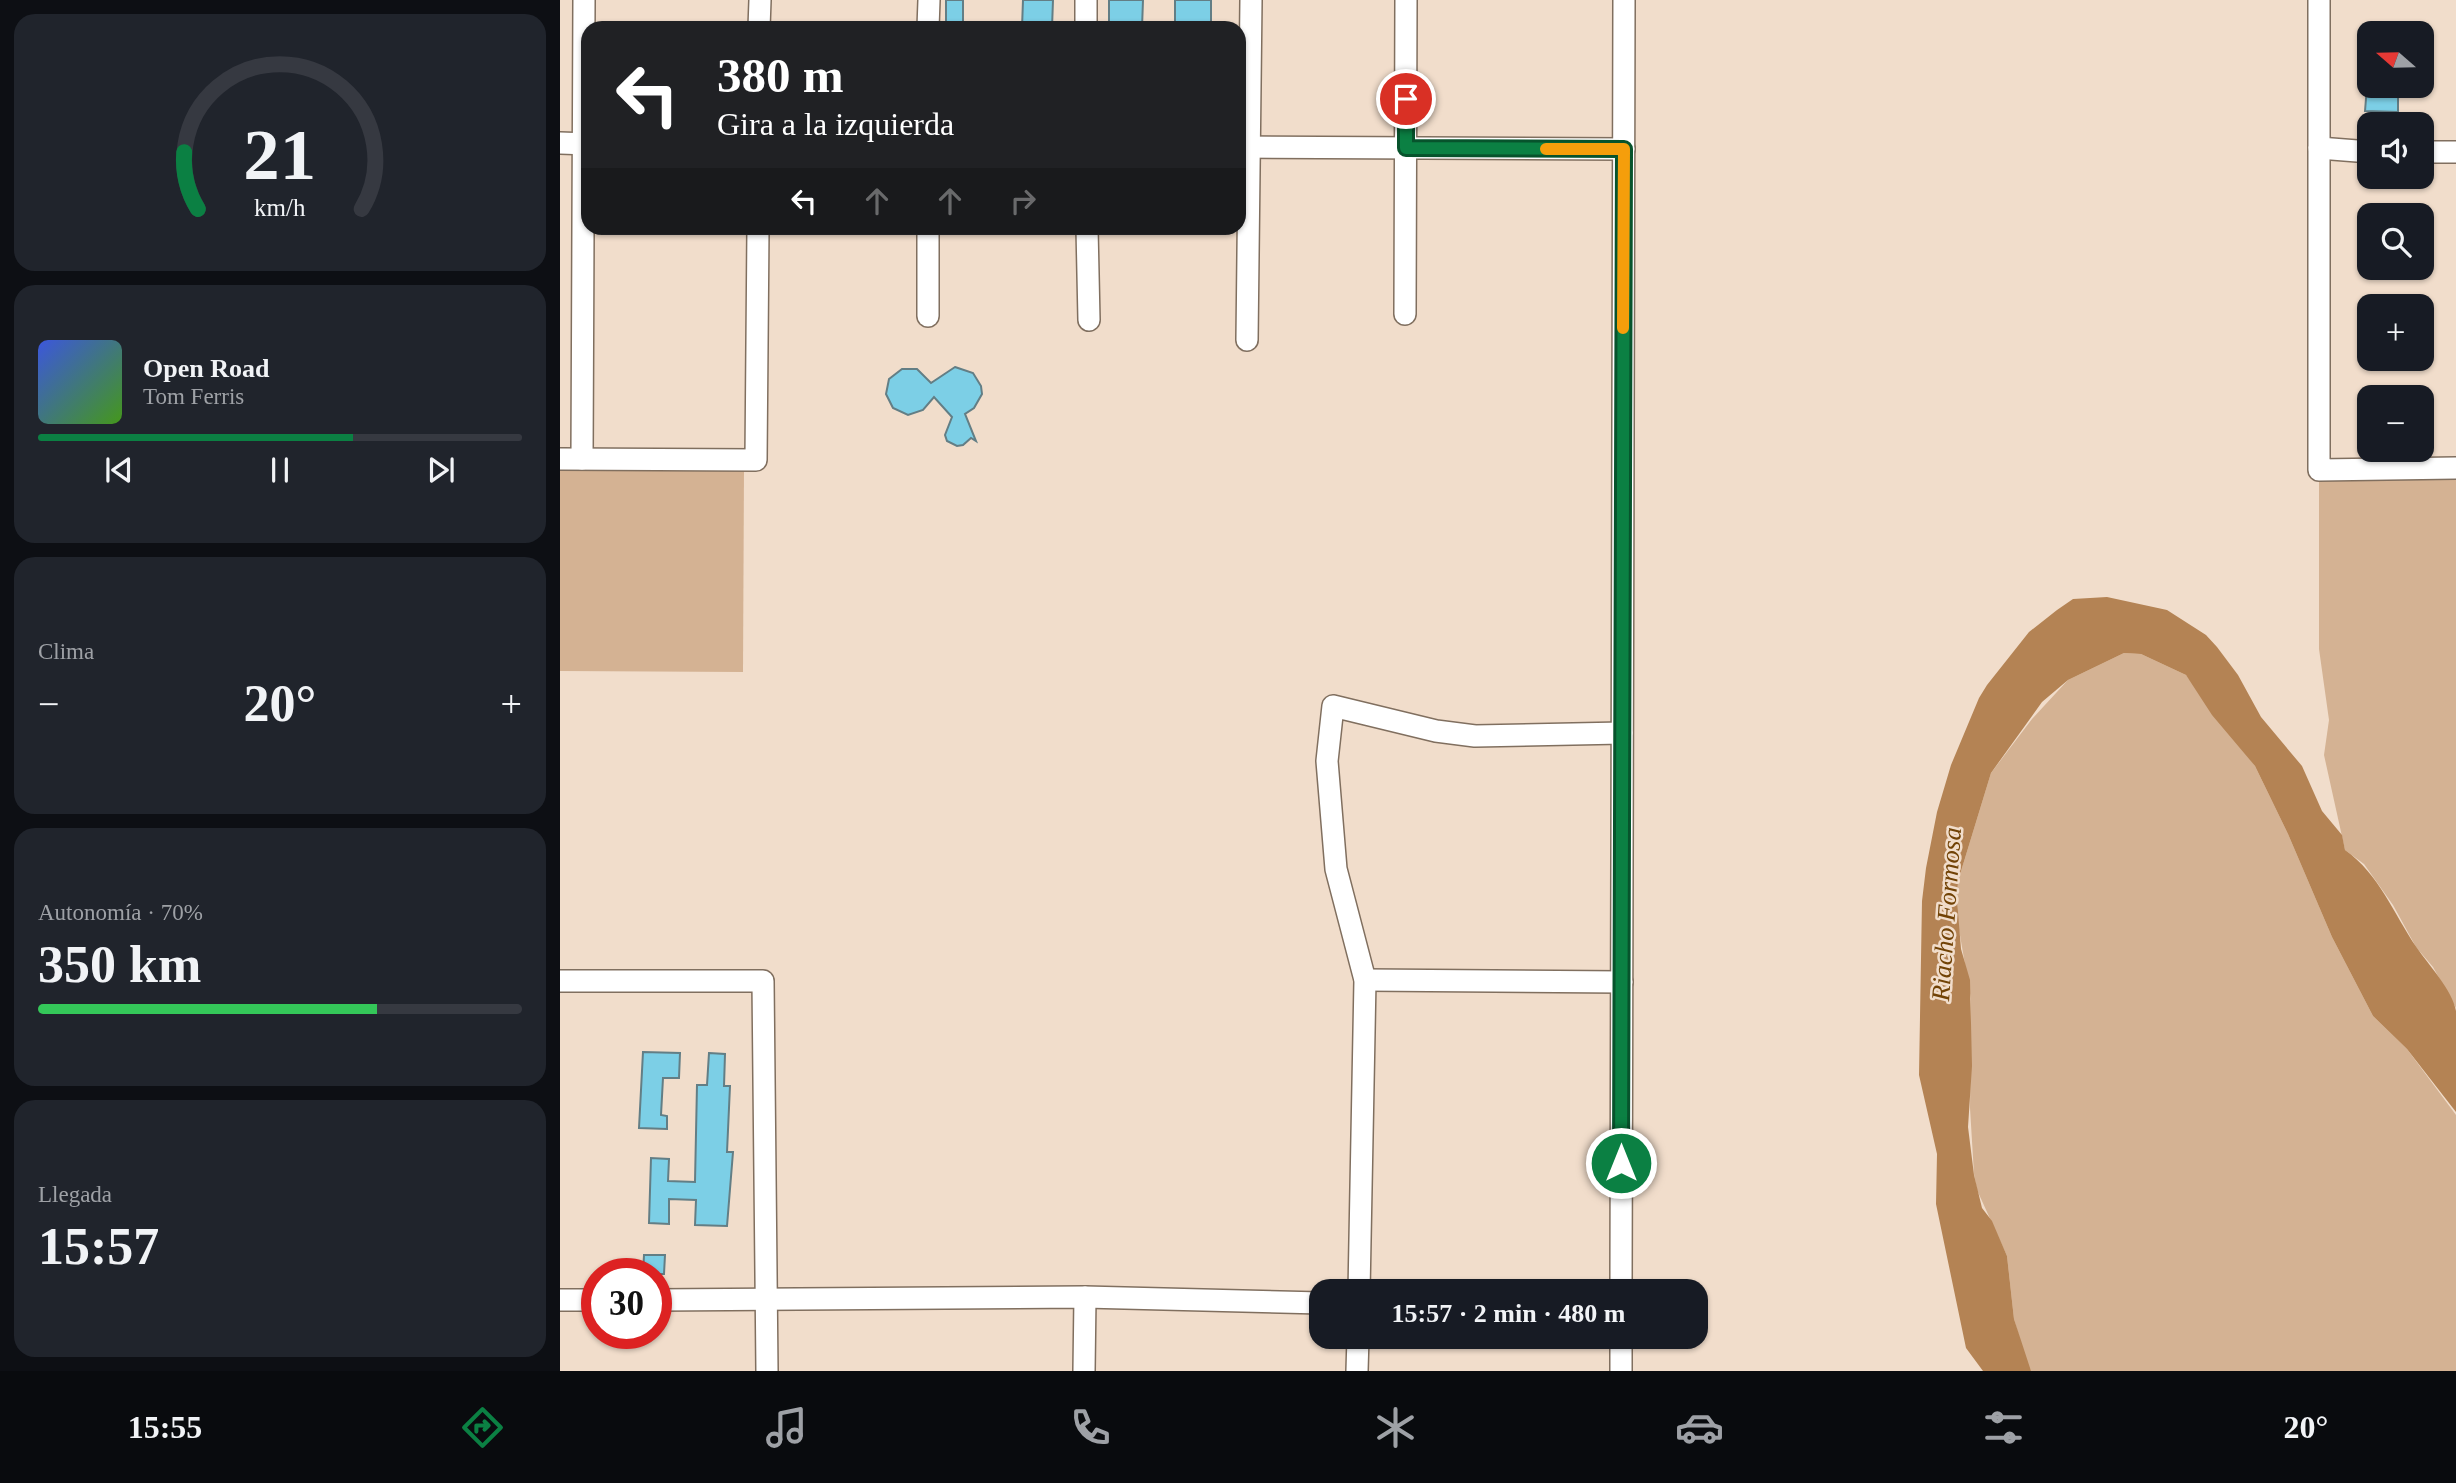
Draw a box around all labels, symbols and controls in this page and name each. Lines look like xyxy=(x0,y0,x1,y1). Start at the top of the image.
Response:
north arrow xyxy=(2357,21,2434,98)
map controls xyxy=(2357,21,2434,462)
text: 380 m xyxy=(717,48,844,103)
icon: left xyxy=(602,49,693,140)
pin xyxy=(1376,69,1436,129)
icon: arrive xyxy=(1387,80,1425,118)
text: Gira a la izquierda xyxy=(717,106,954,142)
button: sound xyxy=(2357,112,2434,189)
text: 21 xyxy=(244,114,316,195)
icon: left xyxy=(785,182,823,220)
icon: ahead xyxy=(858,182,896,220)
icon: ahead xyxy=(931,182,969,220)
icon: right xyxy=(1004,182,1042,220)
text: km/h xyxy=(254,194,306,221)
button: search xyxy=(2357,203,2434,280)
button: + xyxy=(2357,294,2434,371)
text: Open Road xyxy=(143,354,269,383)
text: Tom Ferris xyxy=(143,384,244,409)
button: − xyxy=(2357,385,2434,462)
icon: previous xyxy=(100,451,138,489)
icon: pause xyxy=(261,451,299,489)
icon: next xyxy=(422,451,460,489)
text: Clima xyxy=(38,639,94,664)
text: 20° xyxy=(244,675,316,732)
text: − xyxy=(38,683,59,725)
text: + xyxy=(501,683,522,725)
water label: Riacho Formosa xyxy=(1926,826,1967,1003)
text: Autonomía · 70% xyxy=(38,900,203,925)
text: 350 km xyxy=(38,936,201,993)
position arrow xyxy=(1584,1126,1658,1200)
text: Llegada xyxy=(38,1182,112,1207)
text: 15:57 xyxy=(38,1218,159,1275)
speed limit sign: 30 xyxy=(581,1258,672,1349)
text: 15:57 · 2 min · 480 m xyxy=(1392,1299,1626,1328)
icon: directions xyxy=(458,1403,507,1452)
icon: music xyxy=(762,1403,811,1452)
icon: phone xyxy=(1066,1403,1115,1452)
icon: climate xyxy=(1371,1403,1420,1452)
icon: car xyxy=(1675,1403,1724,1452)
icon: filters xyxy=(1979,1403,2028,1452)
text: 15:55 xyxy=(128,1409,202,1445)
text: 20° xyxy=(2284,1409,2328,1445)

